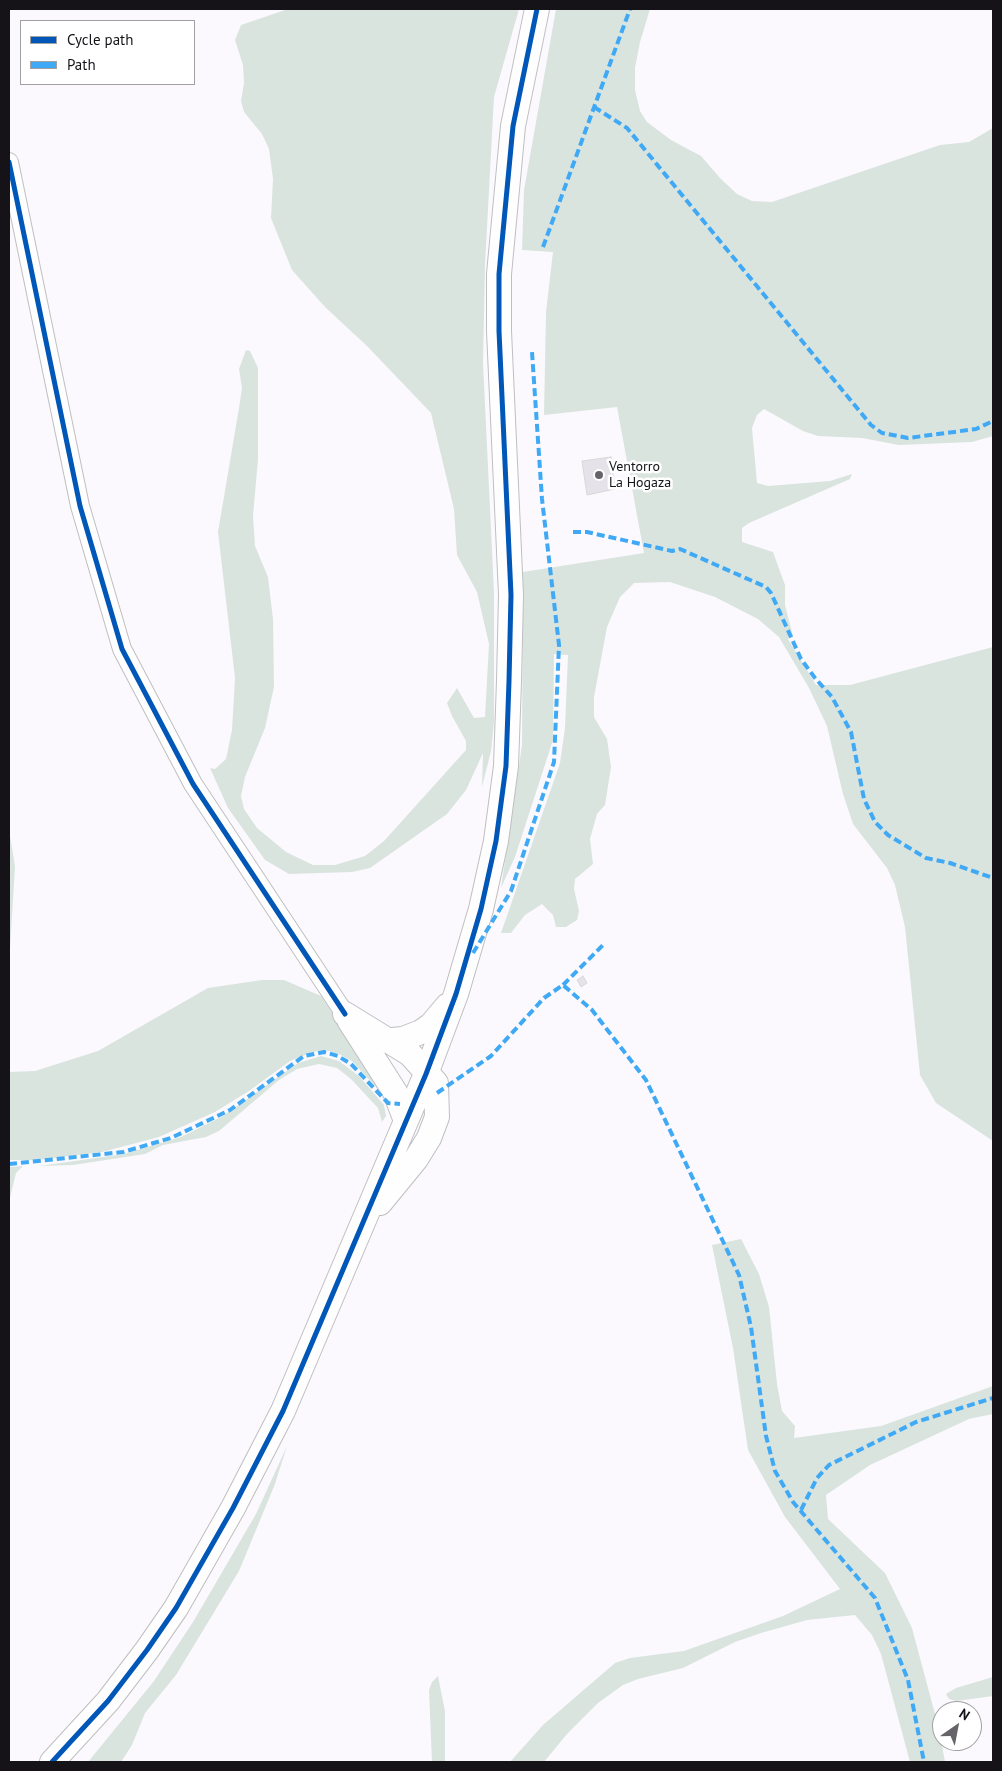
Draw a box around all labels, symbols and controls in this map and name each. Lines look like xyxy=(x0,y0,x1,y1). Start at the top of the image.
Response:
legend xyxy=(20,20,195,85)
text: Cycle path xyxy=(67,30,133,49)
text: Path xyxy=(67,55,96,74)
place label: Ventorro La Hogaza xyxy=(609,459,671,492)
marker: Ventorro La Hogaza xyxy=(593,469,605,481)
north arrow xyxy=(932,1701,982,1751)
text: N xyxy=(956,1704,973,1724)

